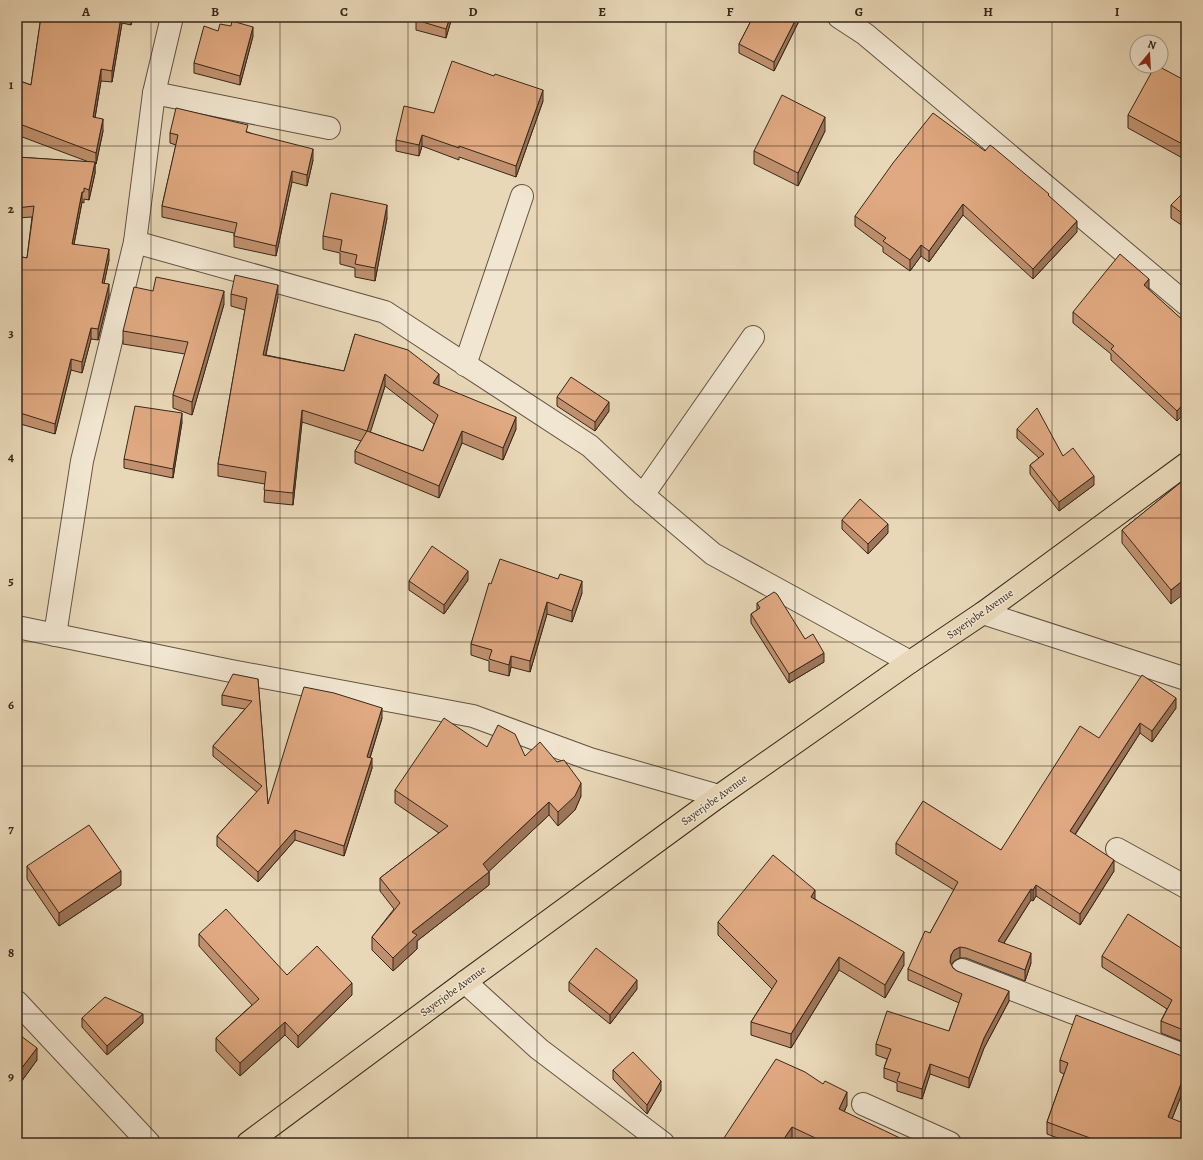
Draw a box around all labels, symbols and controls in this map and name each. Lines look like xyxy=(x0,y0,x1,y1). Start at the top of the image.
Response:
text: A xyxy=(81,3,91,20)
text: B xyxy=(211,3,219,20)
text: C xyxy=(340,3,348,20)
text: D xyxy=(468,3,478,20)
text: E xyxy=(598,3,606,20)
text: F xyxy=(727,3,734,20)
text: G xyxy=(855,3,863,20)
text: H xyxy=(983,3,993,20)
text: I xyxy=(1115,3,1120,20)
north arrow xyxy=(1129,34,1169,74)
text: N xyxy=(1146,37,1158,53)
text: 1 xyxy=(9,76,14,93)
text: 2 xyxy=(8,200,15,217)
text: 3 xyxy=(8,324,14,341)
text: 4 xyxy=(8,448,14,465)
text: 5 xyxy=(8,572,14,589)
street label: Sayerjobe Avenue xyxy=(944,585,1016,643)
text: 6 xyxy=(8,696,14,713)
street label: Sayerjobe Avenue xyxy=(678,771,750,829)
text: 7 xyxy=(8,820,14,837)
text: 8 xyxy=(8,944,14,961)
street label: Sayerjobe Avenue xyxy=(417,962,489,1020)
text: 9 xyxy=(8,1068,14,1085)

